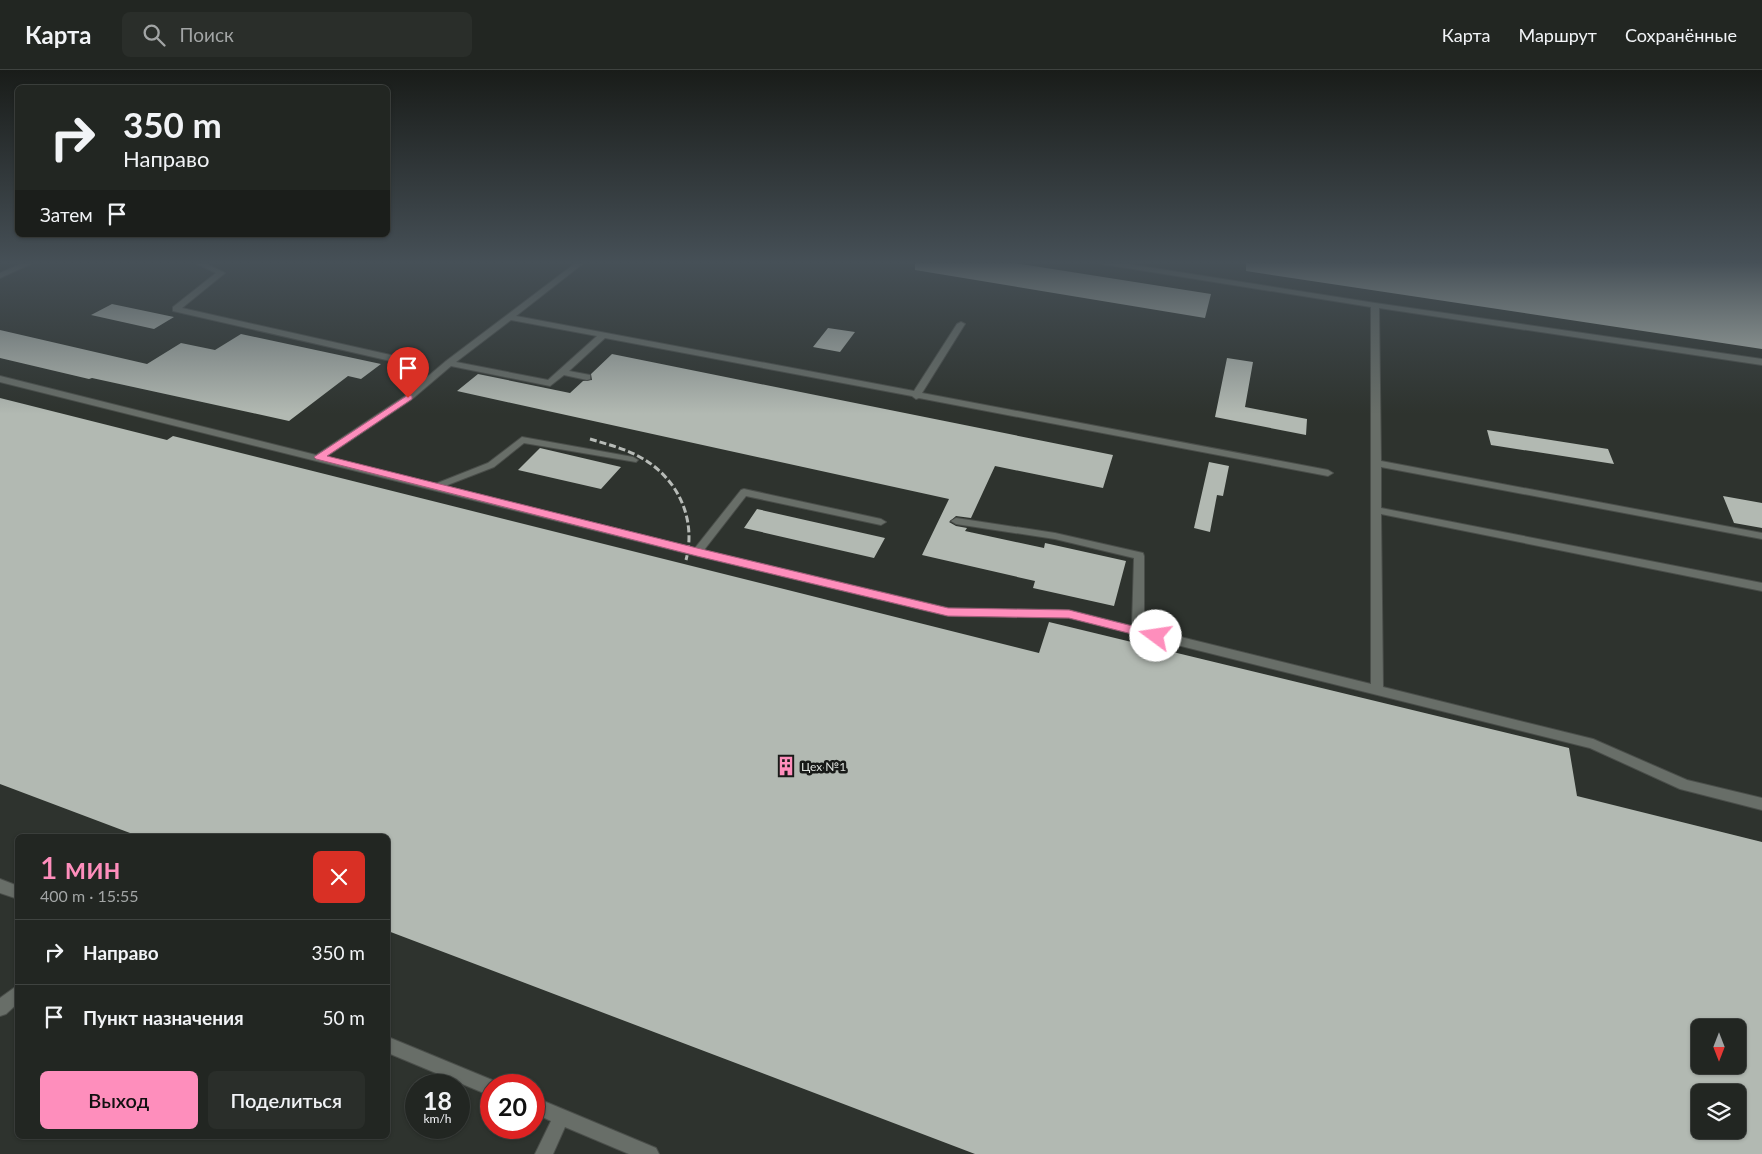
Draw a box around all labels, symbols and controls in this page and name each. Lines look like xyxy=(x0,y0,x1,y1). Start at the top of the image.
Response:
search box xyxy=(122,12,472,57)
text: Карта xyxy=(25,20,92,49)
icon: search xyxy=(140,21,168,49)
text: Поиск xyxy=(180,23,234,46)
text: Карта xyxy=(1442,24,1490,46)
text: Маршрут xyxy=(1518,24,1597,46)
text: Сохранённые xyxy=(1625,24,1737,46)
text: 350 m xyxy=(123,103,222,145)
icon: right xyxy=(40,105,105,170)
text: Направо xyxy=(123,145,209,172)
icon: arrive xyxy=(103,200,131,228)
text: Затем xyxy=(40,203,93,226)
pin xyxy=(387,347,429,398)
icon: arrive xyxy=(394,354,422,382)
position arrow xyxy=(1129,609,1181,661)
building icon: Цех №1 xyxy=(775,755,797,777)
place label: Цех №1 xyxy=(801,759,846,774)
text: 1 мин xyxy=(40,849,121,885)
button: close xyxy=(313,851,365,903)
text: 400 m · 15:55 xyxy=(40,886,139,905)
icon: right xyxy=(40,938,68,966)
text: Направо xyxy=(83,941,159,964)
text: 350 m xyxy=(311,941,365,964)
icon: arrive xyxy=(40,1003,68,1031)
text: Пункт назначения xyxy=(83,1006,244,1029)
text: 50 m xyxy=(322,1006,365,1029)
north arrow xyxy=(1691,1019,1746,1074)
map controls xyxy=(1691,1019,1746,1139)
button: Выход xyxy=(40,1071,198,1129)
button: Поделиться xyxy=(208,1071,365,1129)
speed limit sign: 20 xyxy=(480,1074,545,1139)
button: layers xyxy=(1691,1084,1746,1139)
text: 18 xyxy=(423,1085,452,1115)
text: km/h xyxy=(423,1111,452,1126)

